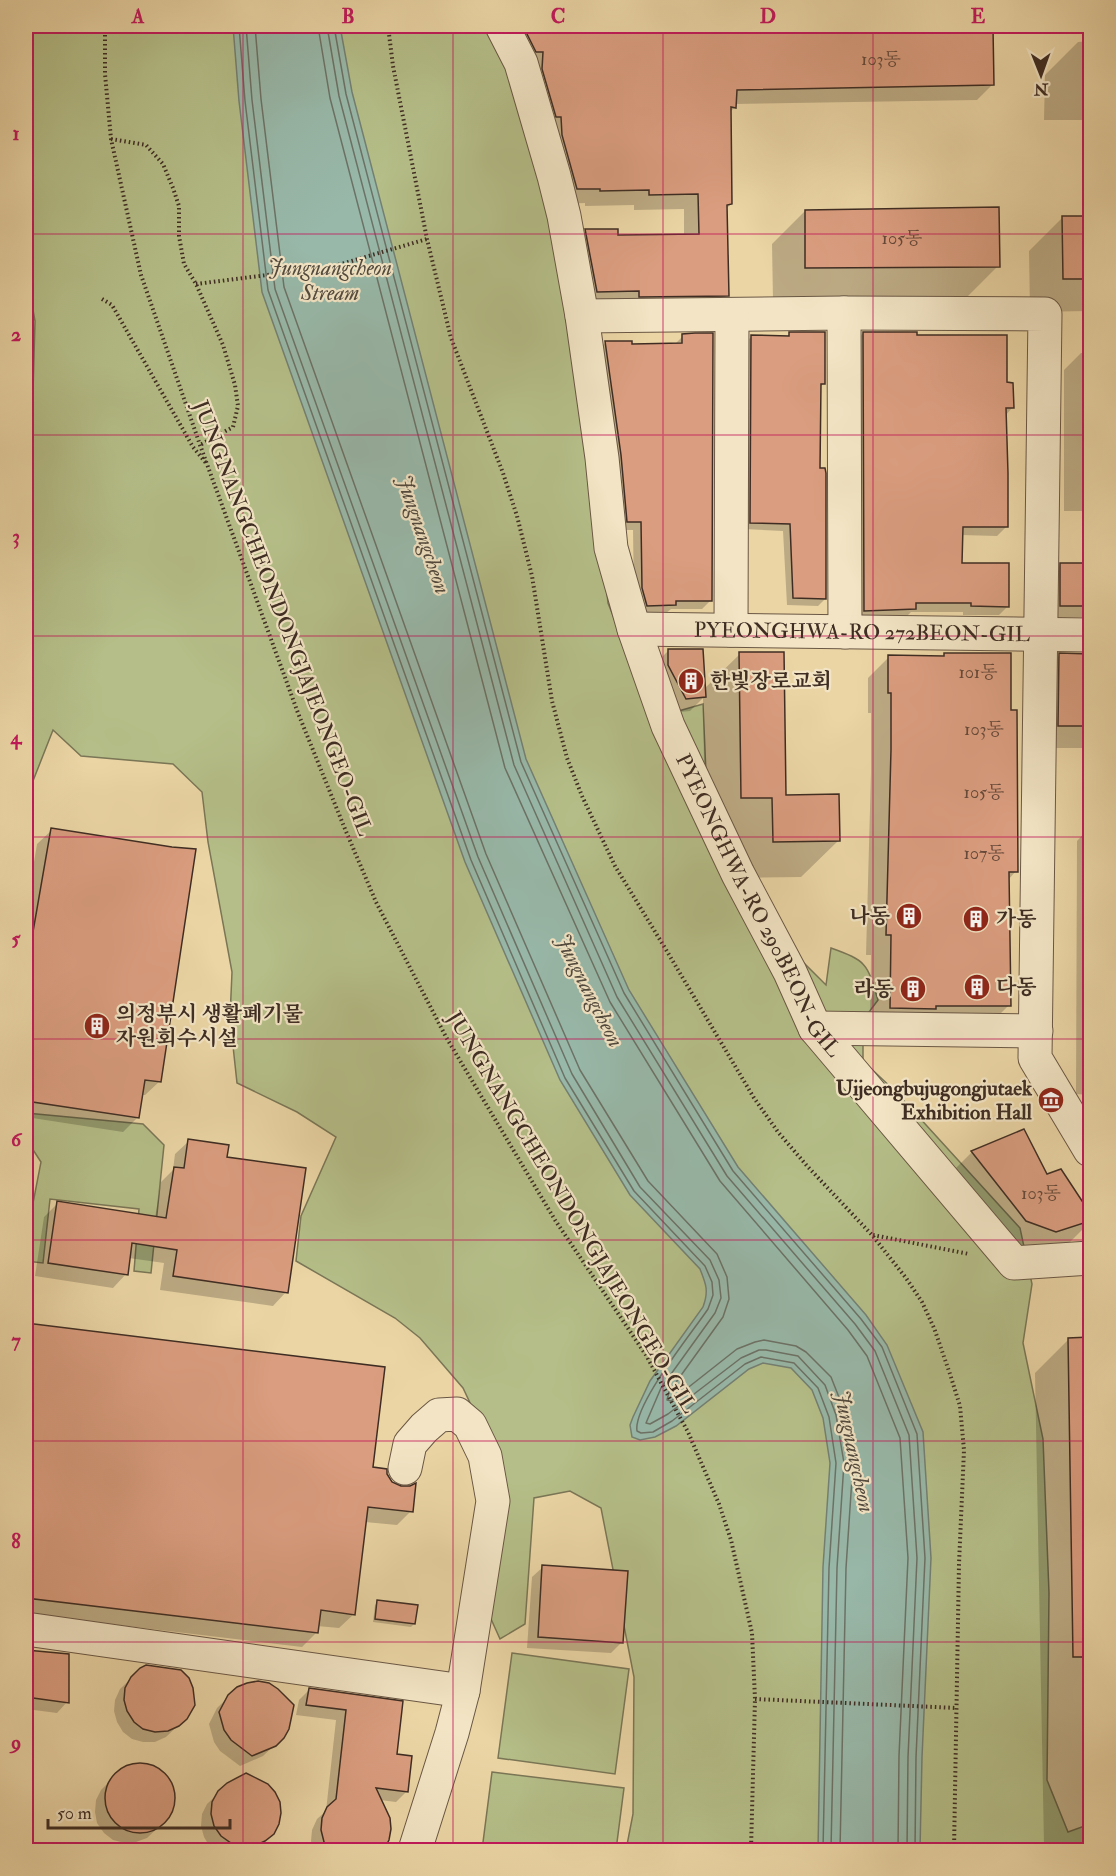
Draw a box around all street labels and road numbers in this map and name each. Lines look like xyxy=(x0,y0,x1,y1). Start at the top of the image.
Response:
street label: JUNGNANGCHEONDONGJAJEONGEO-GIL xyxy=(186,396,378,840)
street label: PYEONGHWA-RO 272BEON-GIL xyxy=(694,617,1030,648)
street label: PYEONGHWA-RO 290BEON-GIL xyxy=(669,750,847,1063)
street label: JUNGNANGCHEONDONGJAJEONGEO-GIL xyxy=(440,1006,703,1418)

